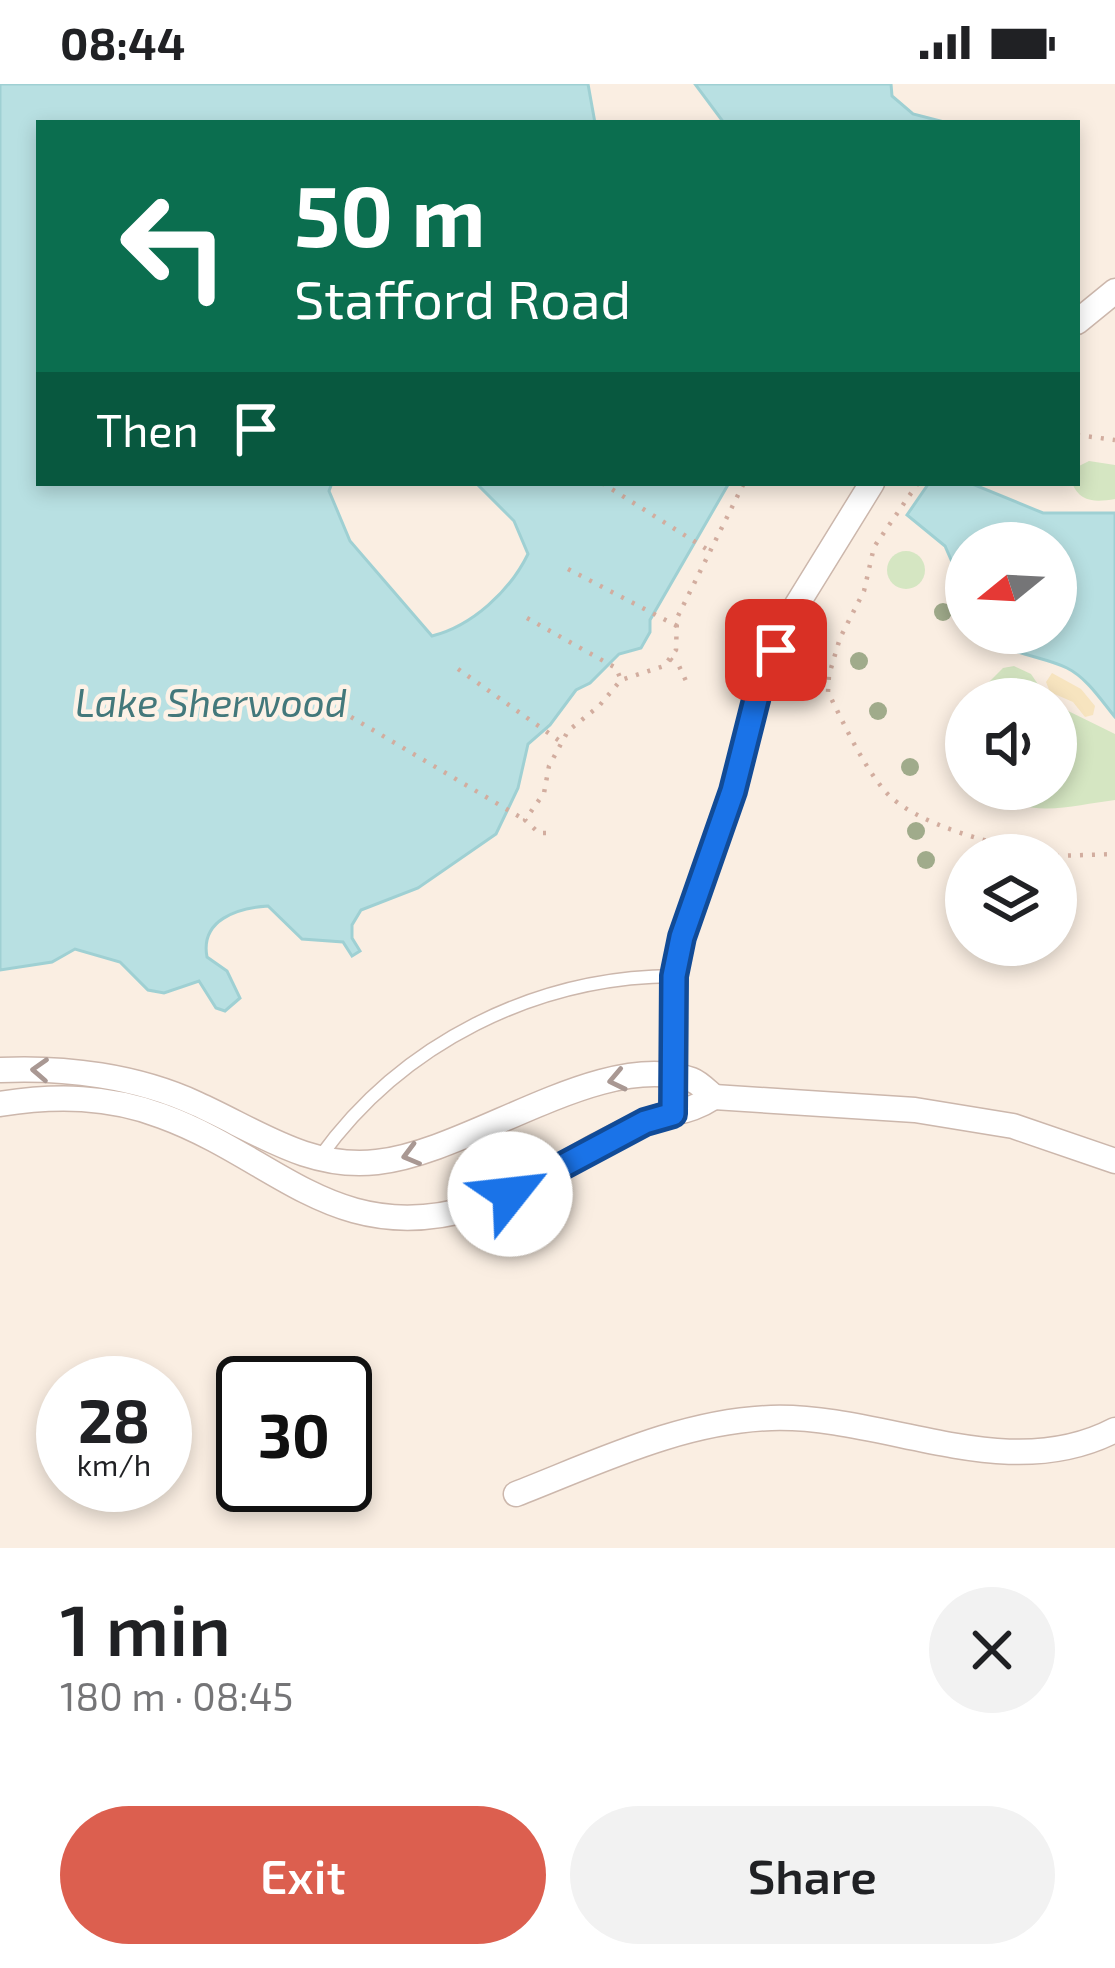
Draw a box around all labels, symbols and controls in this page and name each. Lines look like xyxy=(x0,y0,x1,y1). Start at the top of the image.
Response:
text: 08:44 xyxy=(60,15,185,69)
text: 50 m xyxy=(294,163,486,264)
icon: left xyxy=(96,168,252,324)
text: Stafford Road xyxy=(294,265,631,330)
icon: arrive xyxy=(223,396,289,462)
text: Then xyxy=(96,402,199,456)
north arrow xyxy=(945,522,1077,654)
map controls xyxy=(945,522,1077,966)
pin xyxy=(725,599,827,701)
icon: arrive xyxy=(743,617,809,683)
water label: Lake Sherwood xyxy=(75,678,347,725)
button: sound xyxy=(945,678,1077,810)
button: layers xyxy=(945,834,1077,966)
one-way arrow xyxy=(30,1057,48,1083)
one-way arrow xyxy=(608,1066,628,1091)
position arrow xyxy=(447,1131,573,1257)
one-way arrow xyxy=(401,1141,422,1166)
speed limit sign: 30 xyxy=(216,1356,372,1512)
text: 28 xyxy=(78,1383,150,1455)
text: km/h xyxy=(77,1446,151,1482)
text: 1 min xyxy=(60,1584,231,1670)
button: close xyxy=(929,1587,1055,1713)
text: 180 m · 08:45 xyxy=(60,1672,293,1719)
button: Exit xyxy=(60,1806,546,1944)
button: Share xyxy=(570,1806,1055,1944)

